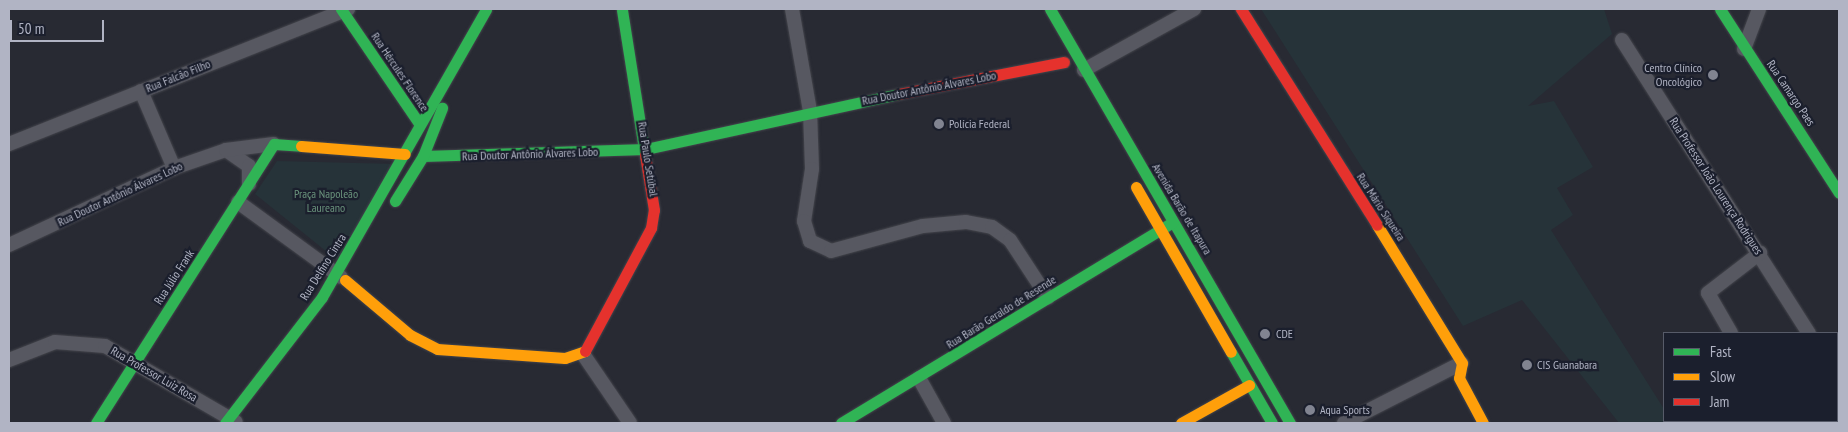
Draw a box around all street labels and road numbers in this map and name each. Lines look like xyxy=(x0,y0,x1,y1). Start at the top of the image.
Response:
street label: Rua Hércules Florence xyxy=(368,30,432,114)
street label: Rua Falcão Filho xyxy=(144,56,212,96)
street label: Rua Camargo Paes xyxy=(1764,57,1818,129)
street label: Rua Doutor Antônio Álvares Lobo xyxy=(860,68,998,108)
street label: Rua Professor João Lourença Rodrigues xyxy=(1666,115,1766,257)
street label: Rua Paulo Setúbal xyxy=(635,121,661,197)
street label: Rua Doutor Antônio Álvares Lobo xyxy=(461,144,599,164)
street label: Rua Doutor Antônio Álvares Lobo xyxy=(55,159,185,229)
street label: Avenida Barão de Itapura xyxy=(1149,161,1215,257)
street label: Rua Mário Siqueira xyxy=(1354,170,1408,244)
street label: Rua Delfino Cintra xyxy=(297,231,349,303)
street label: Rua Júlio Frank xyxy=(151,247,197,307)
street label: Rua Barão Geraldo de Resende xyxy=(943,272,1059,352)
street label: Rua Professor Luiz Rosa xyxy=(108,343,200,405)

